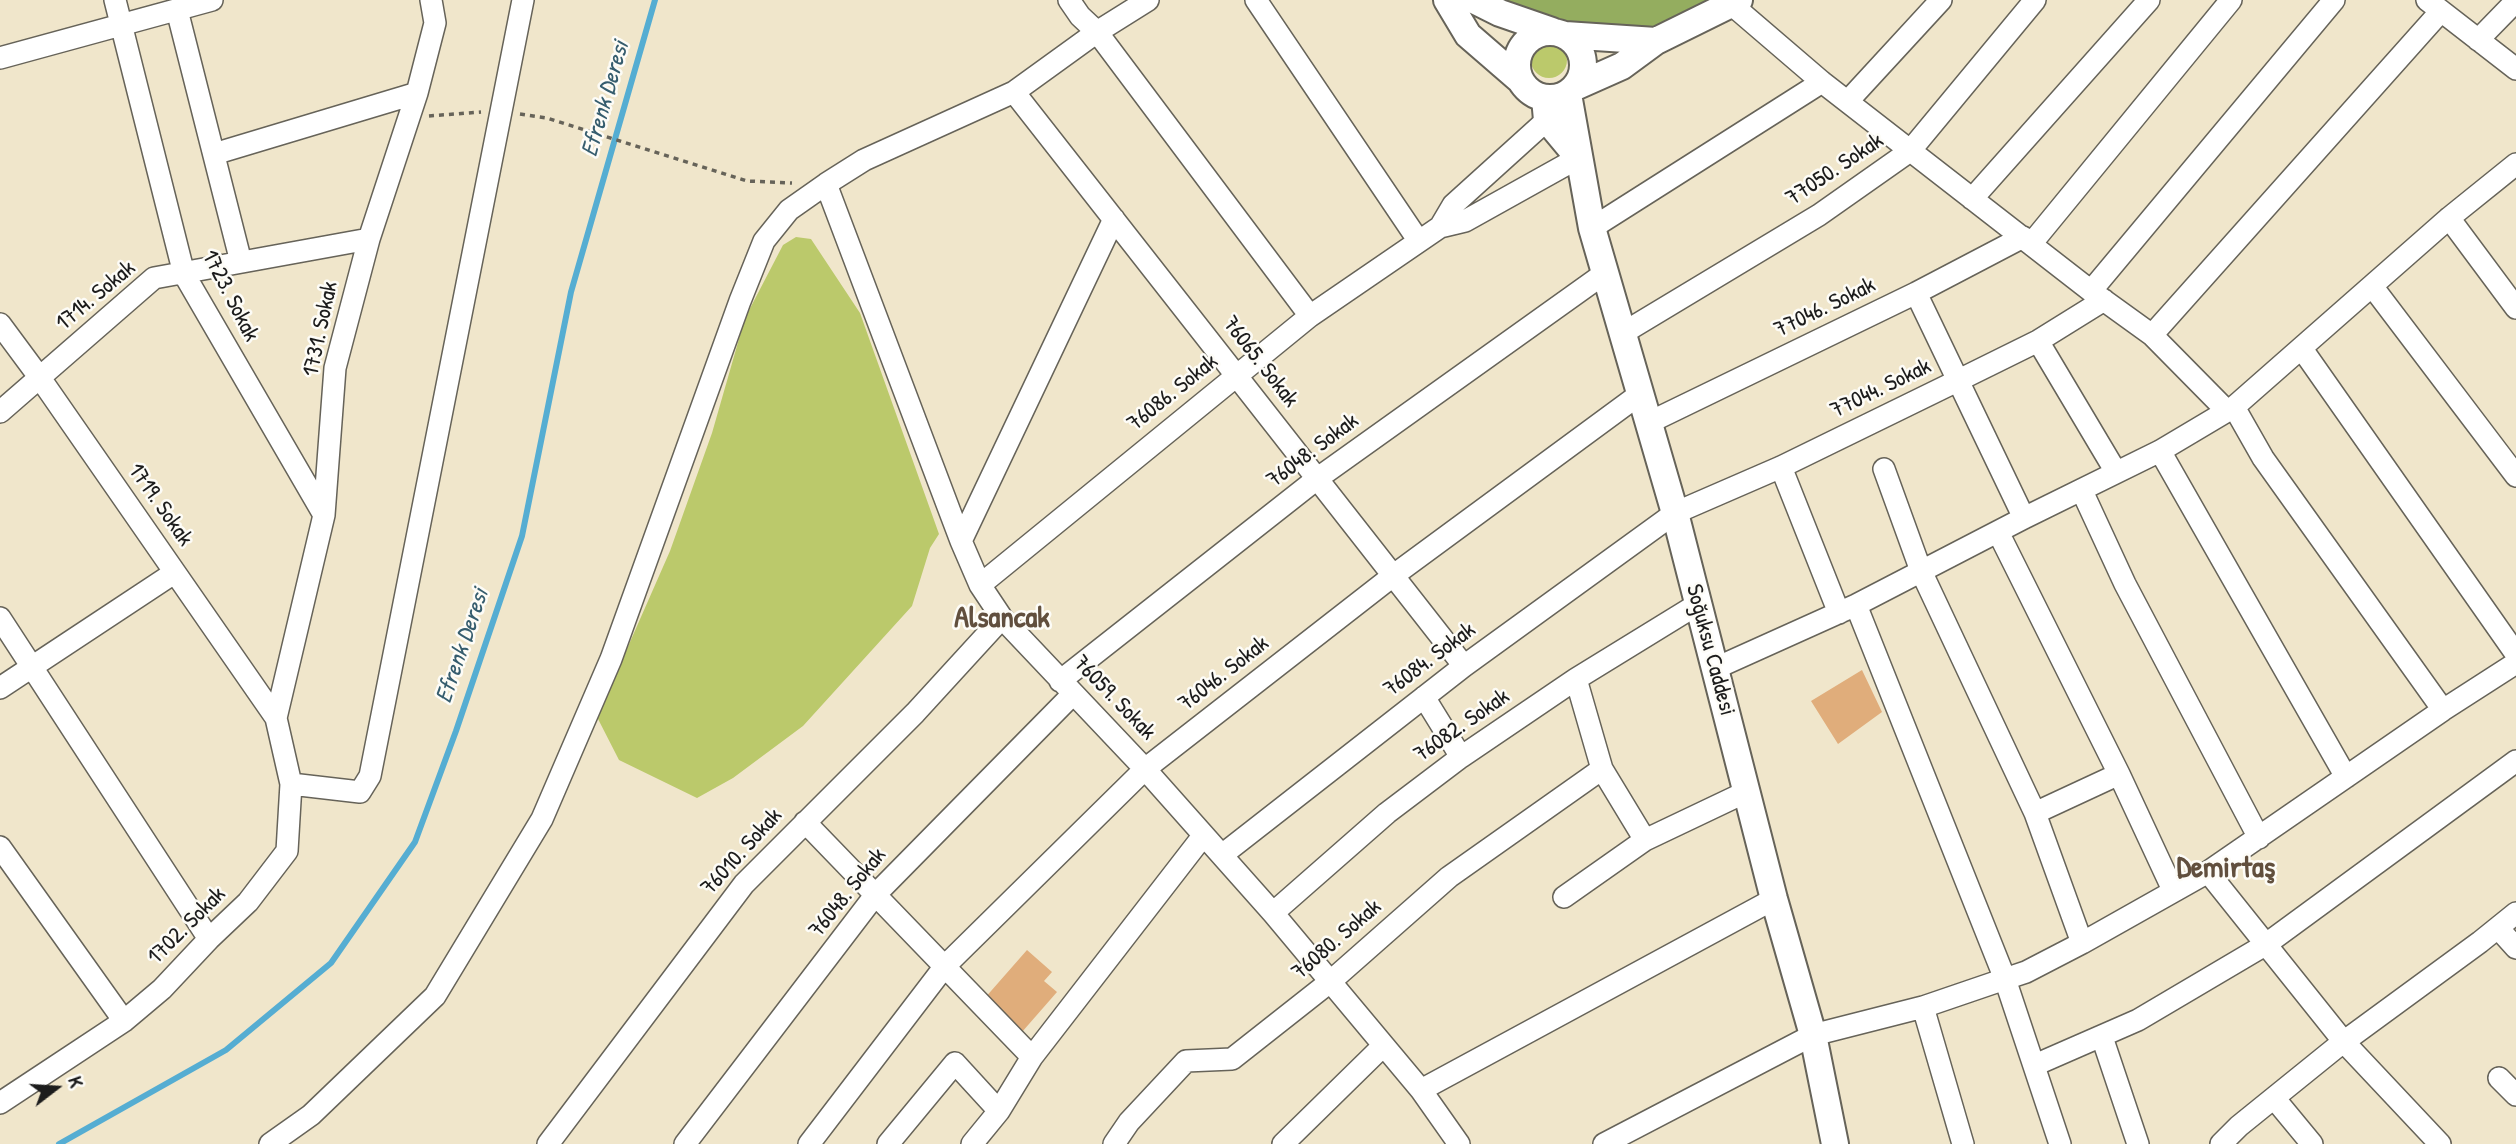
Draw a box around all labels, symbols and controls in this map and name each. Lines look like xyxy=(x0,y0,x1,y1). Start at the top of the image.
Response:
water label: Efrenk Deresi xyxy=(576,38,636,160)
street label: 77050. Sokak xyxy=(1781,127,1889,213)
street label: 1723. Sokak xyxy=(195,246,265,346)
street label: 1714. Sokak xyxy=(51,255,141,337)
street label: 77046. Sokak xyxy=(1770,272,1880,344)
street label: 1731. Sokak xyxy=(297,279,345,379)
street label: 76065. Sokak xyxy=(1216,311,1304,413)
street label: 76086. Sokak xyxy=(1122,348,1224,438)
street label: 77044. Sokak xyxy=(1826,353,1936,425)
street label: 76048. Sokak xyxy=(1262,408,1364,494)
street label: 1719. Sokak xyxy=(122,458,198,552)
street label: Soğuksu Caddesi xyxy=(1679,581,1741,719)
water label: Efrenk Deresi xyxy=(430,585,496,707)
district label: Alsancak xyxy=(954,601,1050,637)
street label: 76084. Sokak xyxy=(1379,617,1481,703)
street label: 76046. Sokak xyxy=(1173,630,1275,718)
street label: 76059. Sokak xyxy=(1067,650,1161,746)
street label: 76082. Sokak xyxy=(1409,683,1515,769)
street label: 76010. Sokak xyxy=(696,803,788,901)
street label: 76048. Sokak xyxy=(803,843,893,943)
district label: Demirtaş xyxy=(2177,851,2275,887)
street label: 1702. Sokak xyxy=(142,881,232,971)
street label: 76080. Sokak xyxy=(1287,894,1387,986)
north arrow xyxy=(21,1053,91,1123)
text: K xyxy=(62,1073,90,1090)

